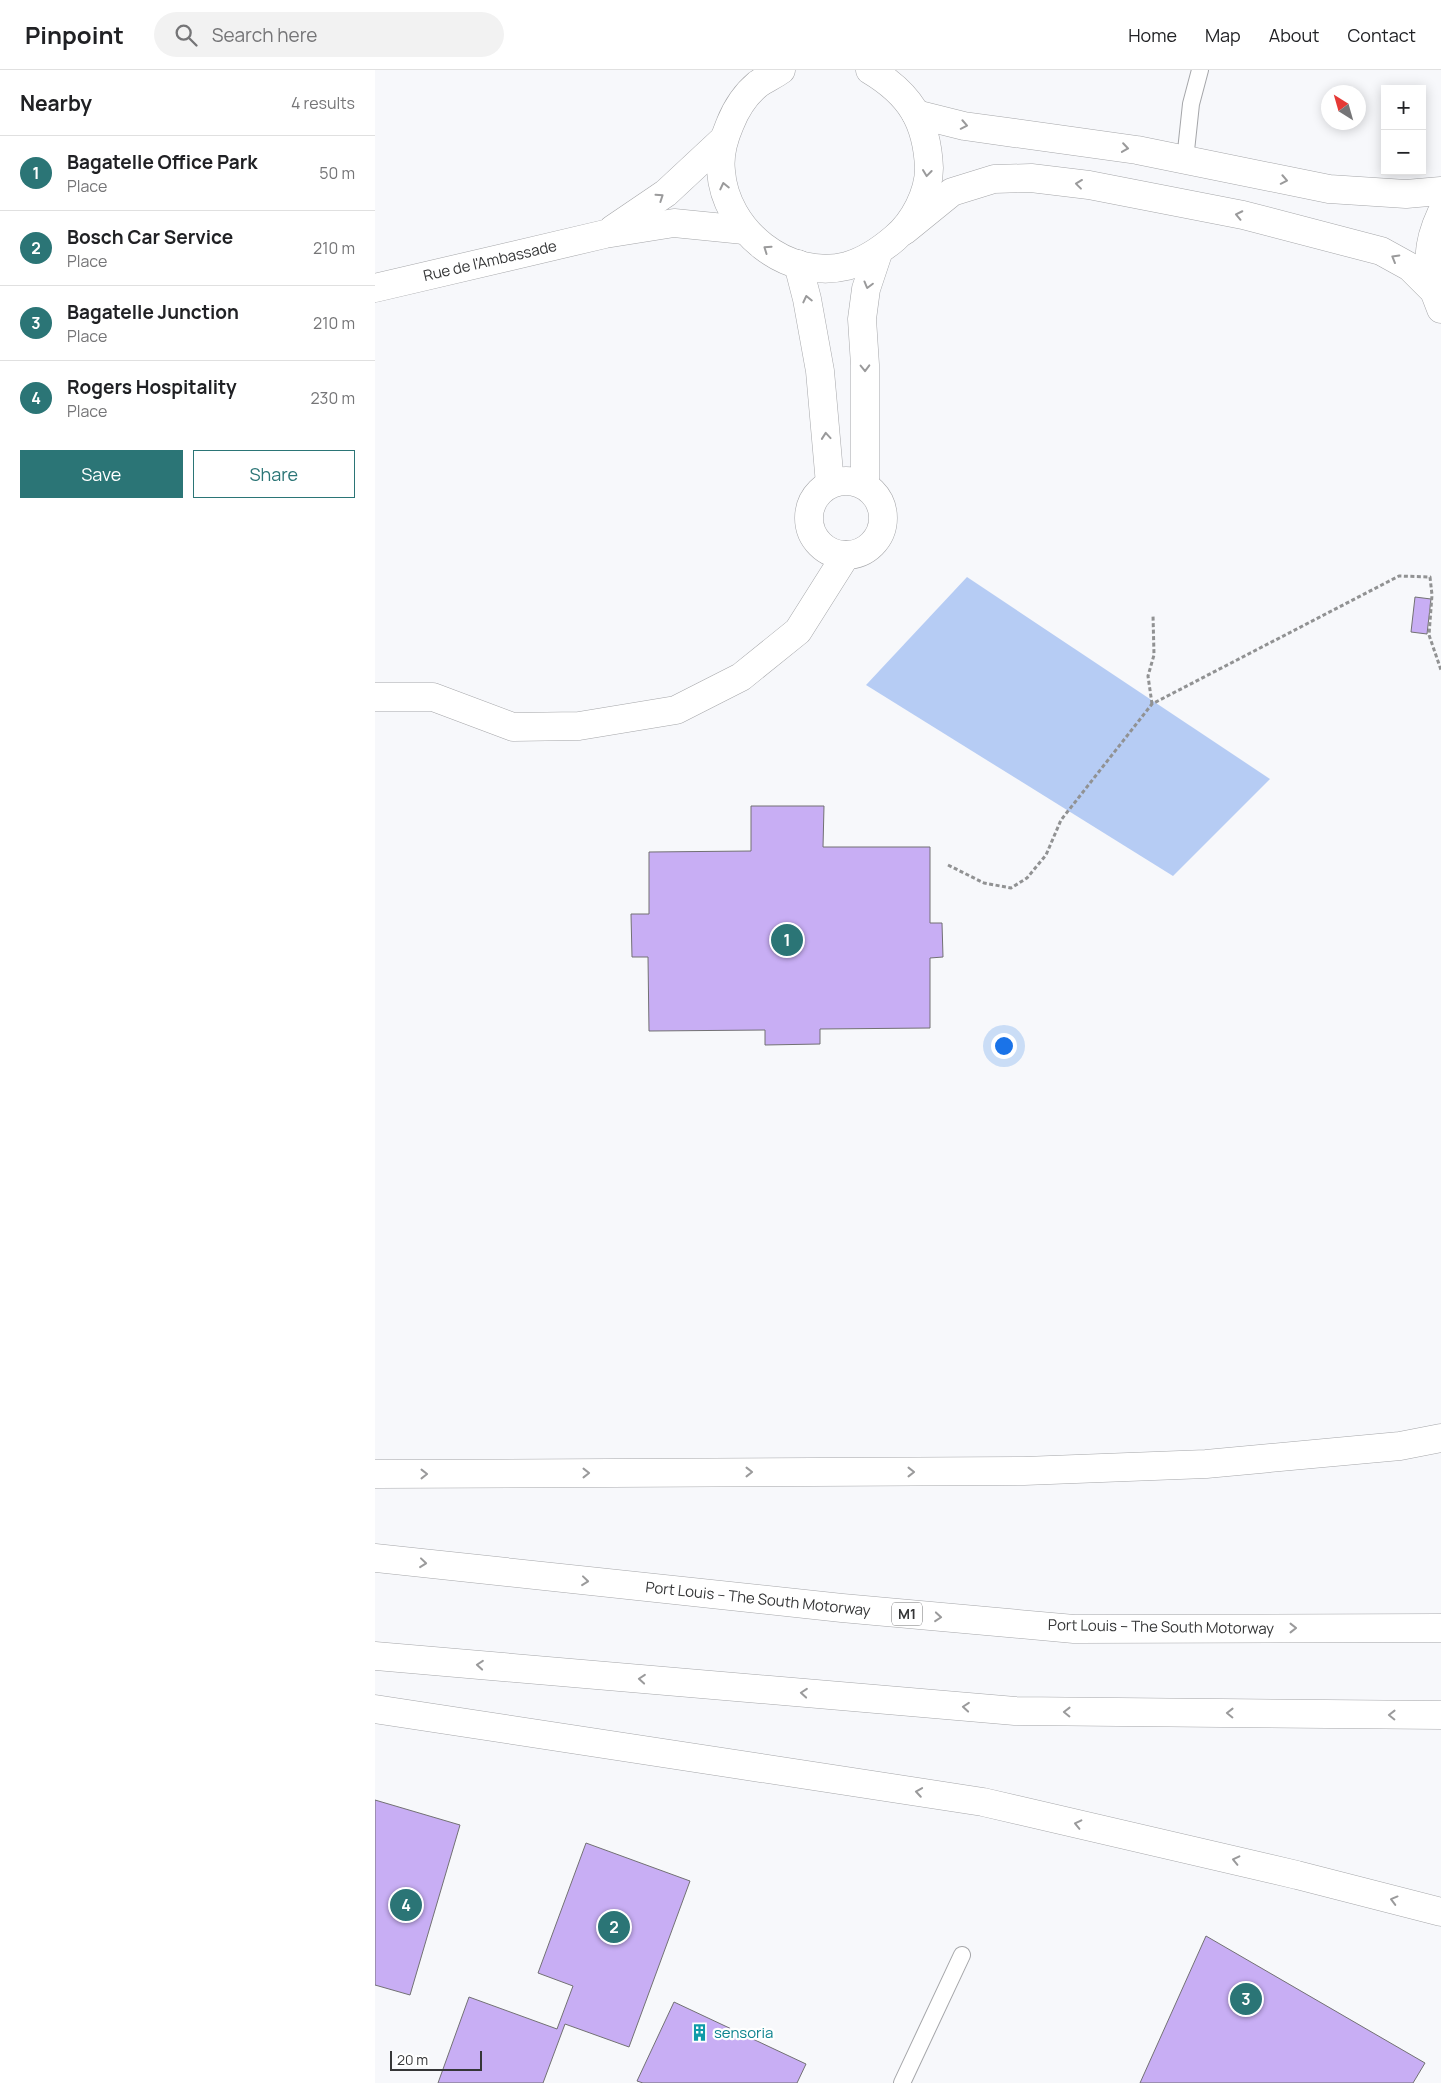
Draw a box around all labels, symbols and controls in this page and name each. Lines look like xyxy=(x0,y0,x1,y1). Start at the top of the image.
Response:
search box xyxy=(154,12,504,57)
text: Pinpoint xyxy=(25,18,124,51)
icon: search xyxy=(172,21,200,49)
text: Search here xyxy=(212,22,317,48)
text: Home xyxy=(1128,23,1177,47)
text: Map xyxy=(1205,23,1241,47)
text: About xyxy=(1269,23,1319,47)
text: Contact xyxy=(1347,23,1416,47)
north arrow xyxy=(1321,85,1366,130)
map controls xyxy=(1381,85,1426,175)
button: + xyxy=(1381,85,1426,130)
text: Nearby xyxy=(20,89,92,117)
text: 4 results xyxy=(291,92,355,114)
one-way arrow xyxy=(959,120,968,130)
button: − xyxy=(1381,130,1426,175)
one-way arrow xyxy=(1120,142,1129,152)
text: Bagatelle Office Park xyxy=(67,149,258,175)
text: 1 xyxy=(32,162,40,184)
text: 50 m xyxy=(319,162,355,184)
one-way arrow xyxy=(922,170,933,178)
one-way arrow xyxy=(1279,174,1288,185)
text: Place xyxy=(67,175,107,197)
one-way arrow xyxy=(1075,179,1083,190)
one-way arrow xyxy=(719,182,730,191)
one-way arrow xyxy=(655,194,664,203)
one-way arrow xyxy=(1234,210,1243,220)
text: Bosch Car Service xyxy=(67,224,233,250)
street label: Rue de l'Ambassade xyxy=(421,235,559,286)
text: 2 xyxy=(31,237,41,259)
text: 210 m xyxy=(313,237,355,259)
one-way arrow xyxy=(763,246,773,255)
text: Place xyxy=(67,250,107,272)
one-way arrow xyxy=(1391,255,1400,265)
one-way arrow xyxy=(863,281,874,290)
one-way arrow xyxy=(802,294,812,303)
text: Bagatelle Junction xyxy=(67,299,239,325)
text: 3 xyxy=(31,312,41,334)
text: 210 m xyxy=(313,312,355,334)
text: Place xyxy=(67,325,107,347)
one-way arrow xyxy=(859,364,870,372)
text: Rogers Hospitality xyxy=(67,374,237,400)
text: 4 xyxy=(31,387,41,409)
text: 230 m xyxy=(311,387,355,409)
text: Place xyxy=(67,400,107,422)
one-way arrow xyxy=(820,431,831,439)
button: Save xyxy=(20,450,183,498)
button: Share xyxy=(193,450,355,498)
pin: 1 xyxy=(771,921,803,959)
your location xyxy=(991,1033,1017,1059)
one-way arrow xyxy=(745,1467,753,1477)
one-way arrow xyxy=(908,1467,915,1477)
one-way arrow xyxy=(582,1468,590,1478)
one-way arrow xyxy=(420,1469,428,1479)
one-way arrow xyxy=(420,1558,428,1569)
one-way arrow xyxy=(581,1575,589,1586)
street label: Port Louis – The South Motorway xyxy=(645,1576,872,1621)
road number: M1 xyxy=(892,1602,922,1626)
one-way arrow xyxy=(934,1611,942,1622)
street label: Port Louis – The South Motorway xyxy=(1048,1614,1274,1639)
one-way arrow xyxy=(1289,1623,1297,1633)
one-way arrow xyxy=(476,1660,484,1671)
one-way arrow xyxy=(638,1674,646,1685)
one-way arrow xyxy=(800,1688,808,1699)
one-way arrow xyxy=(962,1702,970,1713)
one-way arrow xyxy=(1063,1707,1071,1717)
one-way arrow xyxy=(1226,1708,1234,1718)
one-way arrow xyxy=(1388,1710,1396,1720)
one-way arrow xyxy=(914,1787,922,1798)
one-way arrow xyxy=(1073,1819,1082,1830)
one-way arrow xyxy=(1232,1855,1241,1866)
pin: 4 xyxy=(390,1886,422,1924)
one-way arrow xyxy=(1389,1895,1398,1906)
pin: 2 xyxy=(598,1908,630,1946)
pin: 3 xyxy=(1230,1980,1262,2018)
place label: sensoria xyxy=(714,2022,773,2043)
building icon: sensoria xyxy=(690,2023,710,2043)
scale bar xyxy=(390,2048,483,2071)
text: 20 m xyxy=(397,2050,428,2069)

